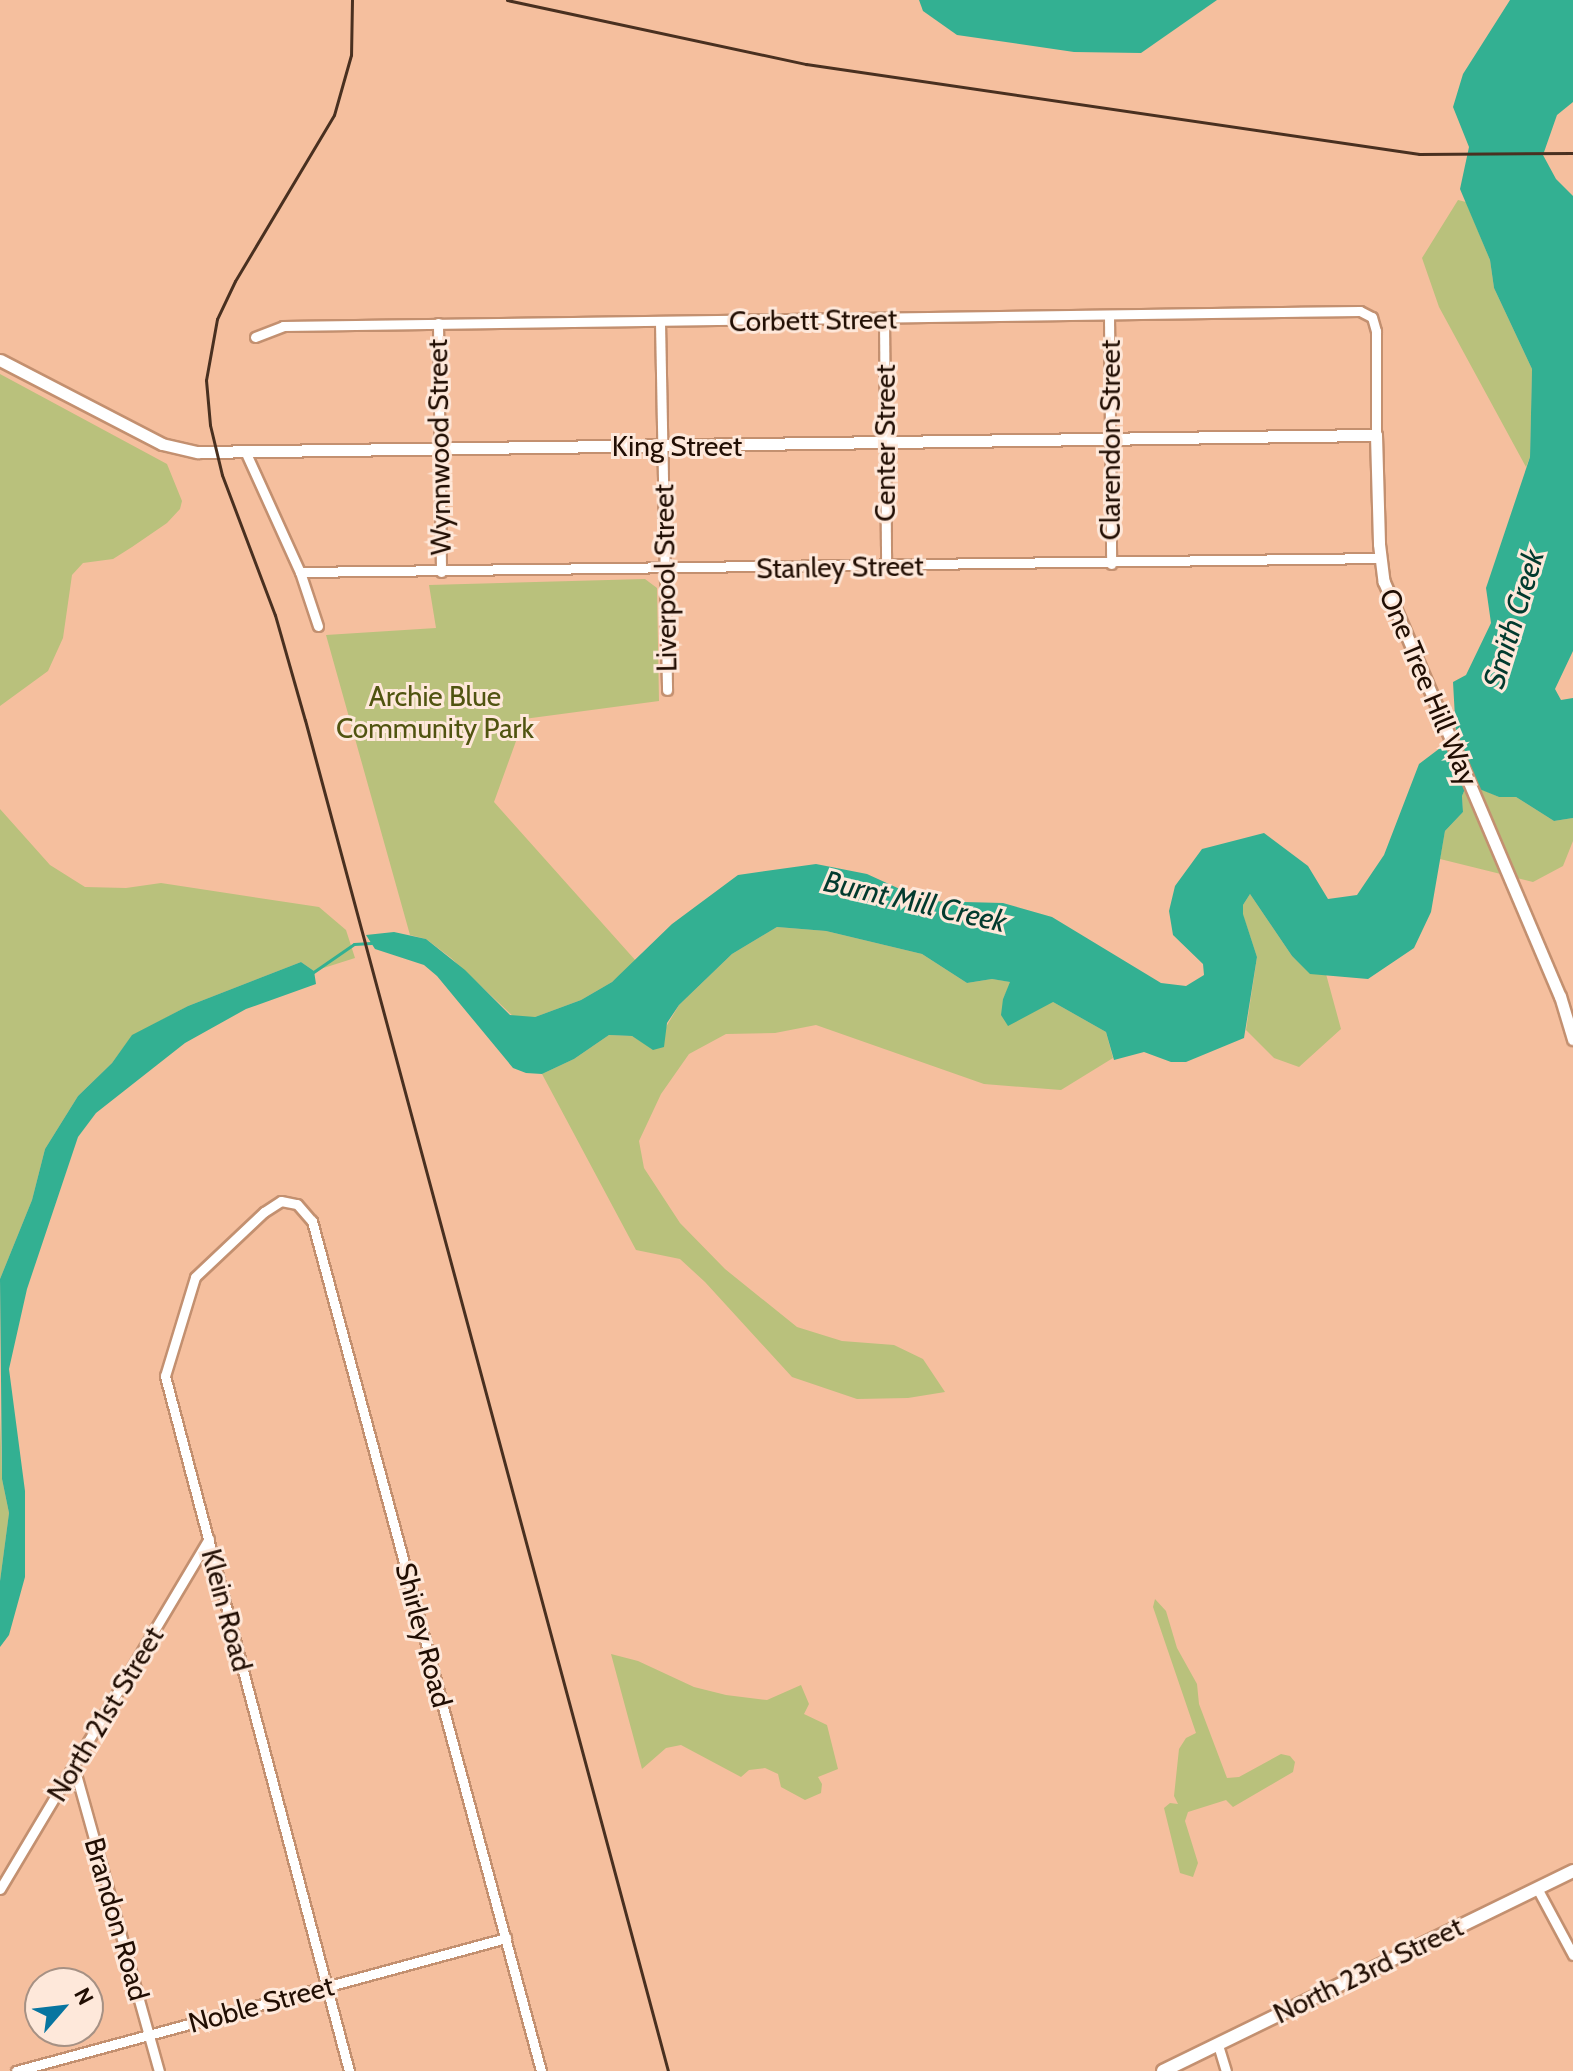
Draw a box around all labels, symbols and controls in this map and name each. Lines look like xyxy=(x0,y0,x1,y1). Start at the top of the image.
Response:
street label: Corbett Street xyxy=(729,302,897,338)
street label: Wynnwood Street xyxy=(420,339,458,555)
street label: Clarendon Street xyxy=(1093,340,1127,540)
street label: Center Street xyxy=(868,364,902,522)
street label: King Street xyxy=(612,429,742,463)
street label: Liverpool Street xyxy=(647,484,683,672)
water label: Smith Creek xyxy=(1476,545,1552,693)
street label: Stanley Street xyxy=(756,549,924,585)
street label: One Tree Hill Way xyxy=(1372,583,1486,791)
park label: Archie Blue Community Park xyxy=(336,679,534,745)
water label: Burnt Mill Creek xyxy=(820,864,1010,940)
street label: Klein Road xyxy=(195,1545,259,1675)
street label: Shirley Road xyxy=(389,1559,459,1711)
street label: North 21st Street xyxy=(40,1621,170,1807)
street label: Brandon Road xyxy=(78,1834,156,2004)
street label: North 23rd Street xyxy=(1268,1910,1468,2030)
north arrow xyxy=(24,1967,104,2047)
street label: Noble Street xyxy=(185,1968,337,2040)
text: N xyxy=(68,1983,99,2010)

